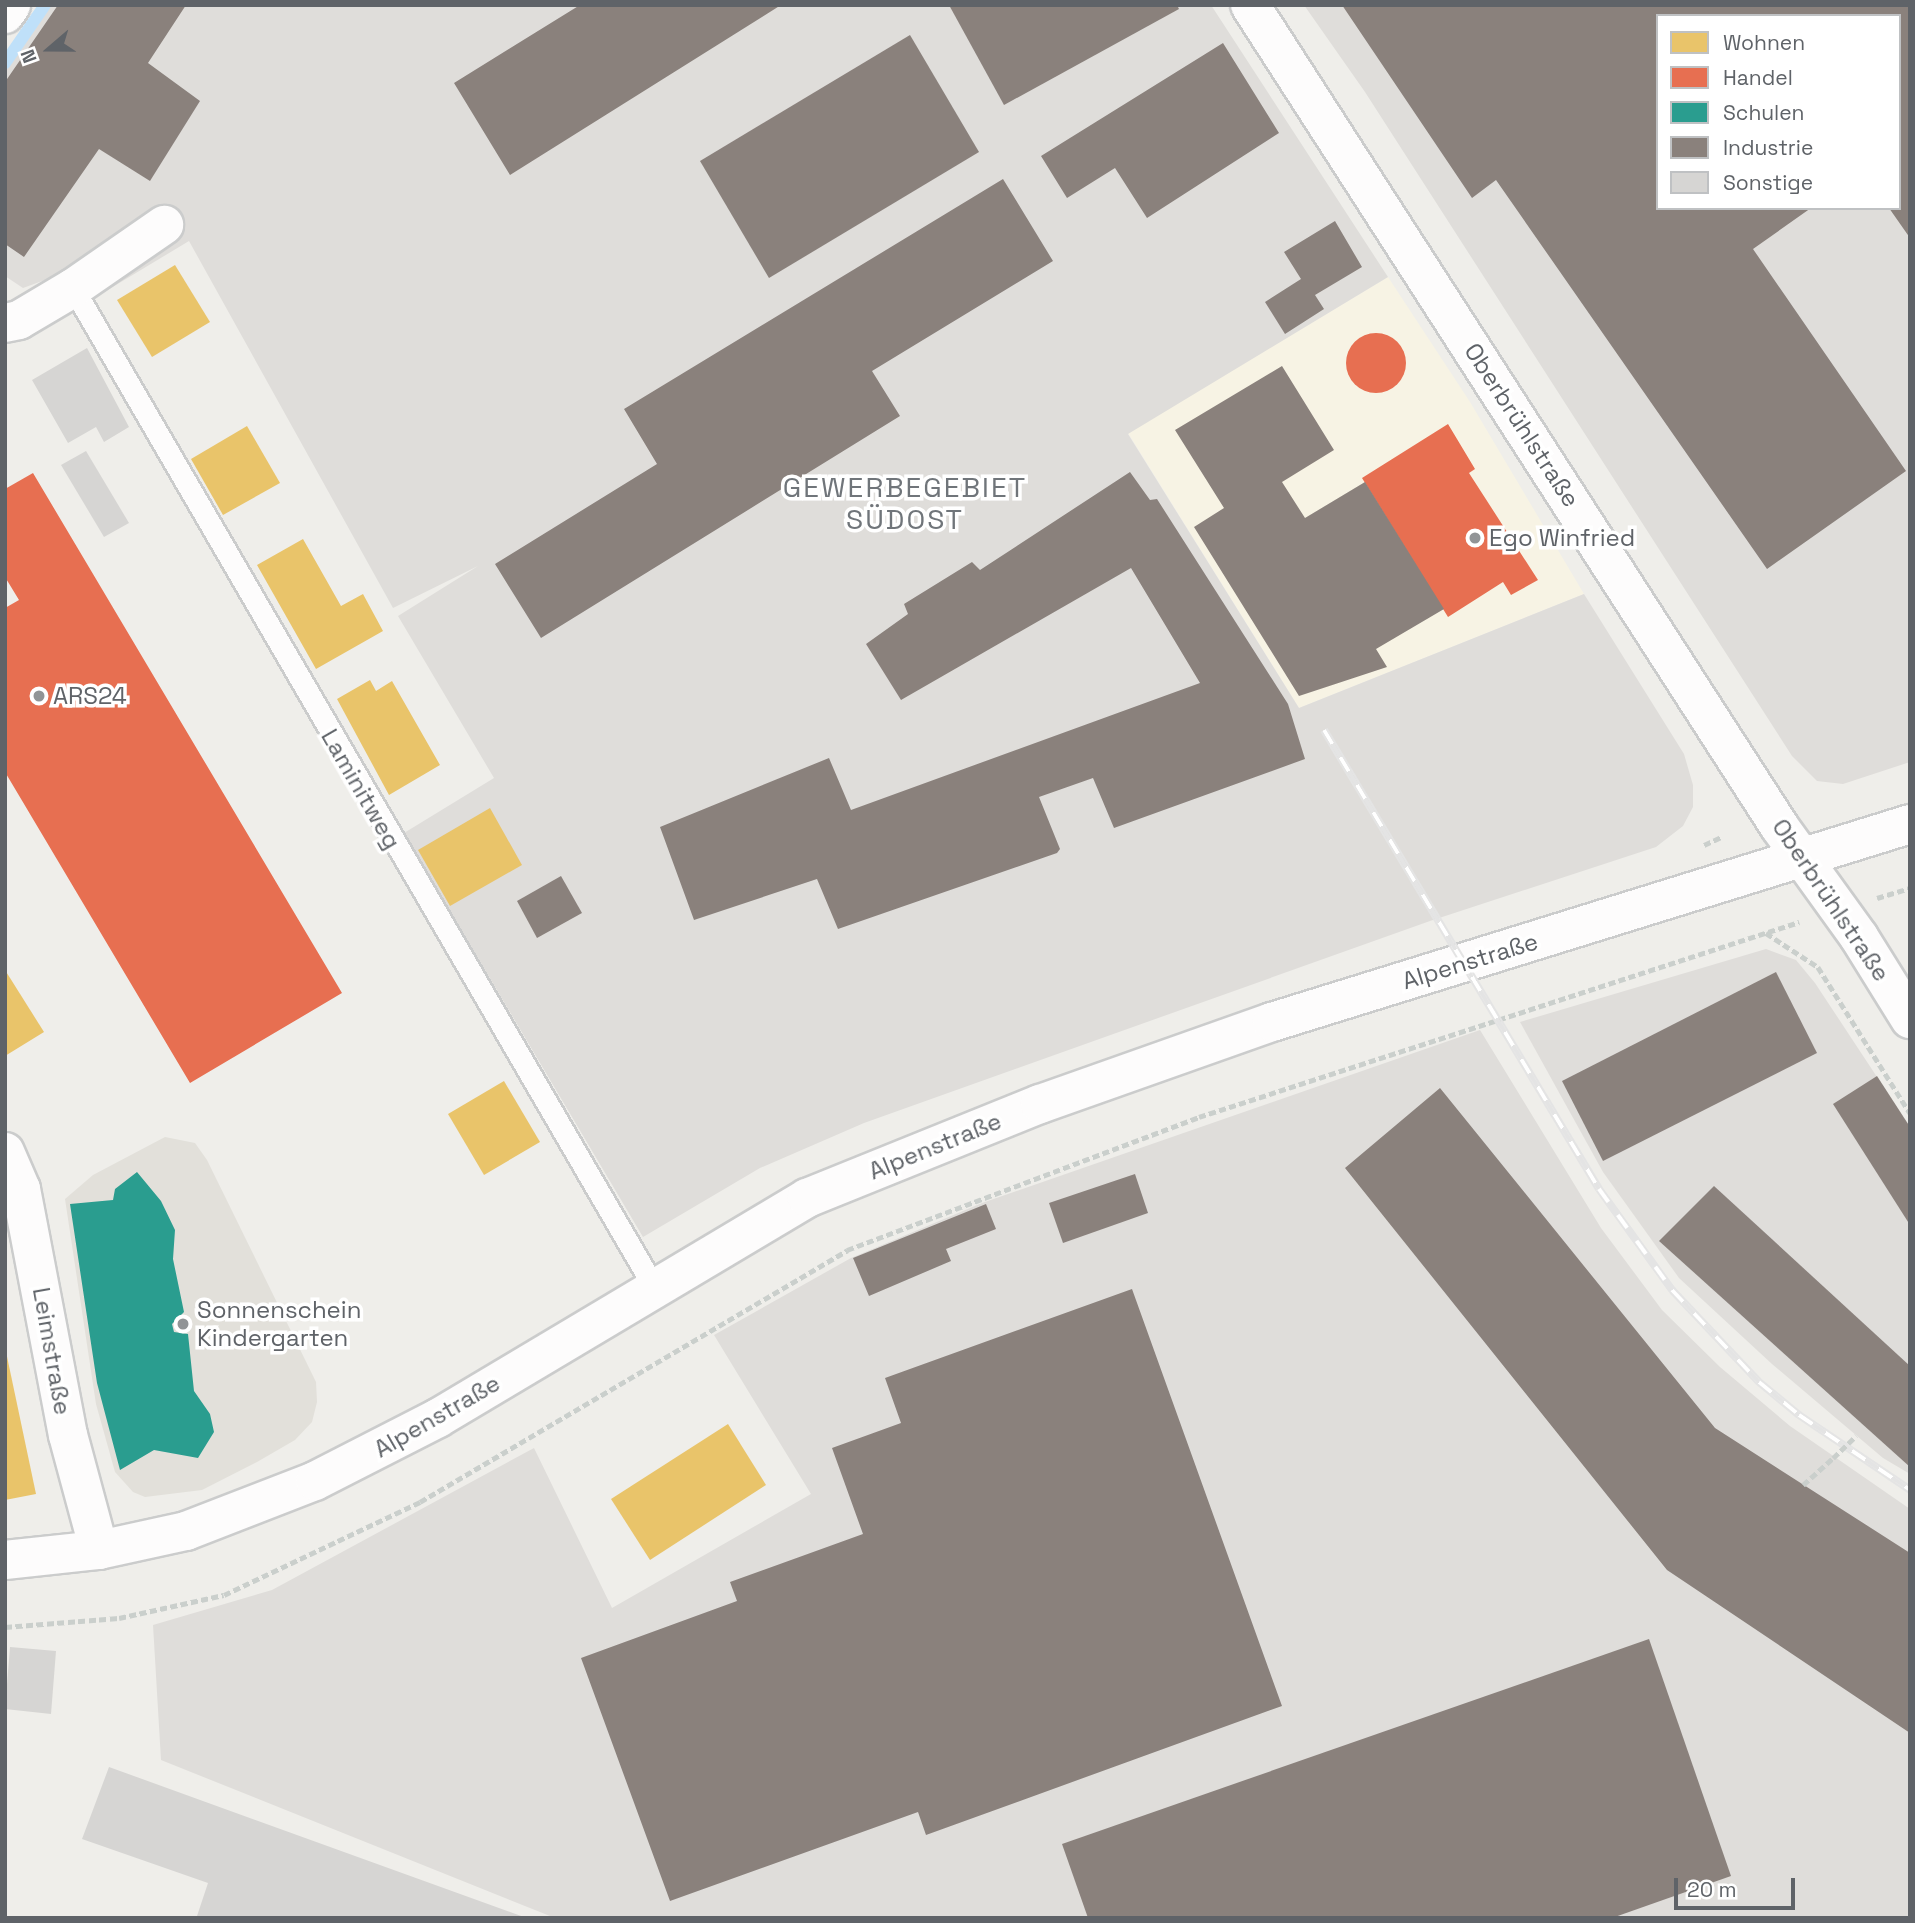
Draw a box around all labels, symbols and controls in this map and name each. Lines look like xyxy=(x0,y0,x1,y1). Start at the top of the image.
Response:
north arrow xyxy=(14,14,84,84)
legend xyxy=(1656,14,1901,210)
text: Wohnen xyxy=(1723,29,1805,56)
text: N xyxy=(15,46,43,67)
text: Handel xyxy=(1723,64,1793,91)
text: Schulen xyxy=(1723,99,1804,126)
text: Industrie xyxy=(1723,134,1813,161)
text: Sonstige xyxy=(1723,169,1813,196)
street label: Oberbrühlstraße xyxy=(1458,338,1586,512)
district label: GEWERBEGEBIET SÜDOST xyxy=(784,470,1026,536)
place label: Ego Winfried xyxy=(1489,524,1635,552)
marker: Ego Winfried xyxy=(1467,530,1483,546)
place label: ARS24 xyxy=(53,682,127,710)
marker: ARS24 xyxy=(31,688,47,704)
street label: Laminitweg xyxy=(315,724,407,854)
street label: Oberbrühlstraße xyxy=(1766,813,1896,987)
street label: Alpenstraße xyxy=(1399,927,1541,995)
street label: Alpenstraße xyxy=(864,1106,1006,1186)
street label: Leimstraße xyxy=(27,1285,77,1417)
place label: Sonnenschein Kindergarten xyxy=(197,1296,361,1352)
marker: Sonnenschein Kindergarten xyxy=(175,1316,191,1332)
street label: Alpenstraße xyxy=(369,1368,505,1464)
scale bar xyxy=(1677,1864,1798,1908)
text: 20 m xyxy=(1687,1876,1737,1903)

